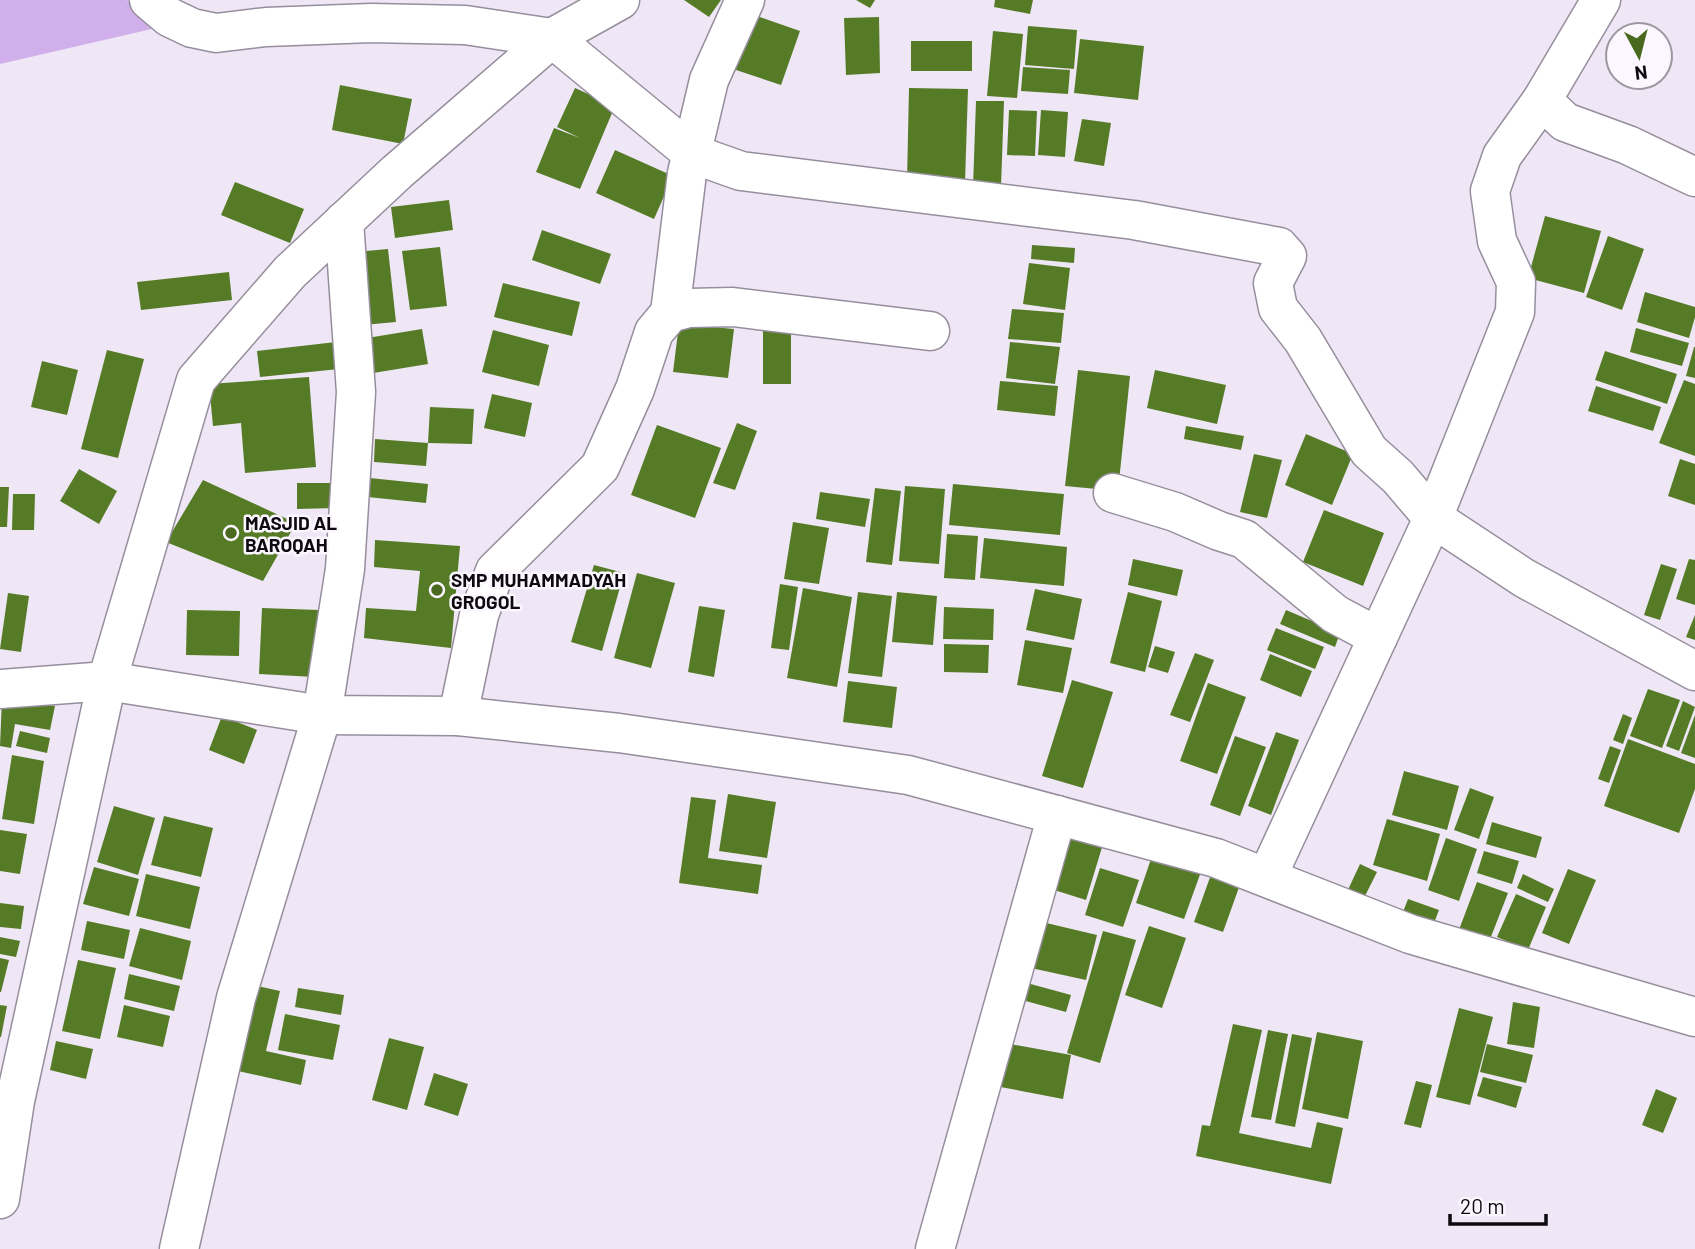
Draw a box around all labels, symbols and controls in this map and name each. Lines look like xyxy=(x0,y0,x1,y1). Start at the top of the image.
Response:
north arrow xyxy=(1604,21,1674,91)
text: N xyxy=(1633,61,1649,86)
place label: MASJID AL BAROQAH xyxy=(245,511,337,556)
marker: MASJID AL BAROQAH xyxy=(223,525,239,541)
place label: SMP MUHAMMADYAH GROGOL xyxy=(451,568,626,613)
marker: SMP MUHAMMADYAH GROGOL xyxy=(429,582,445,598)
scale bar xyxy=(1450,1182,1546,1226)
text: 20 m xyxy=(1460,1193,1505,1218)

